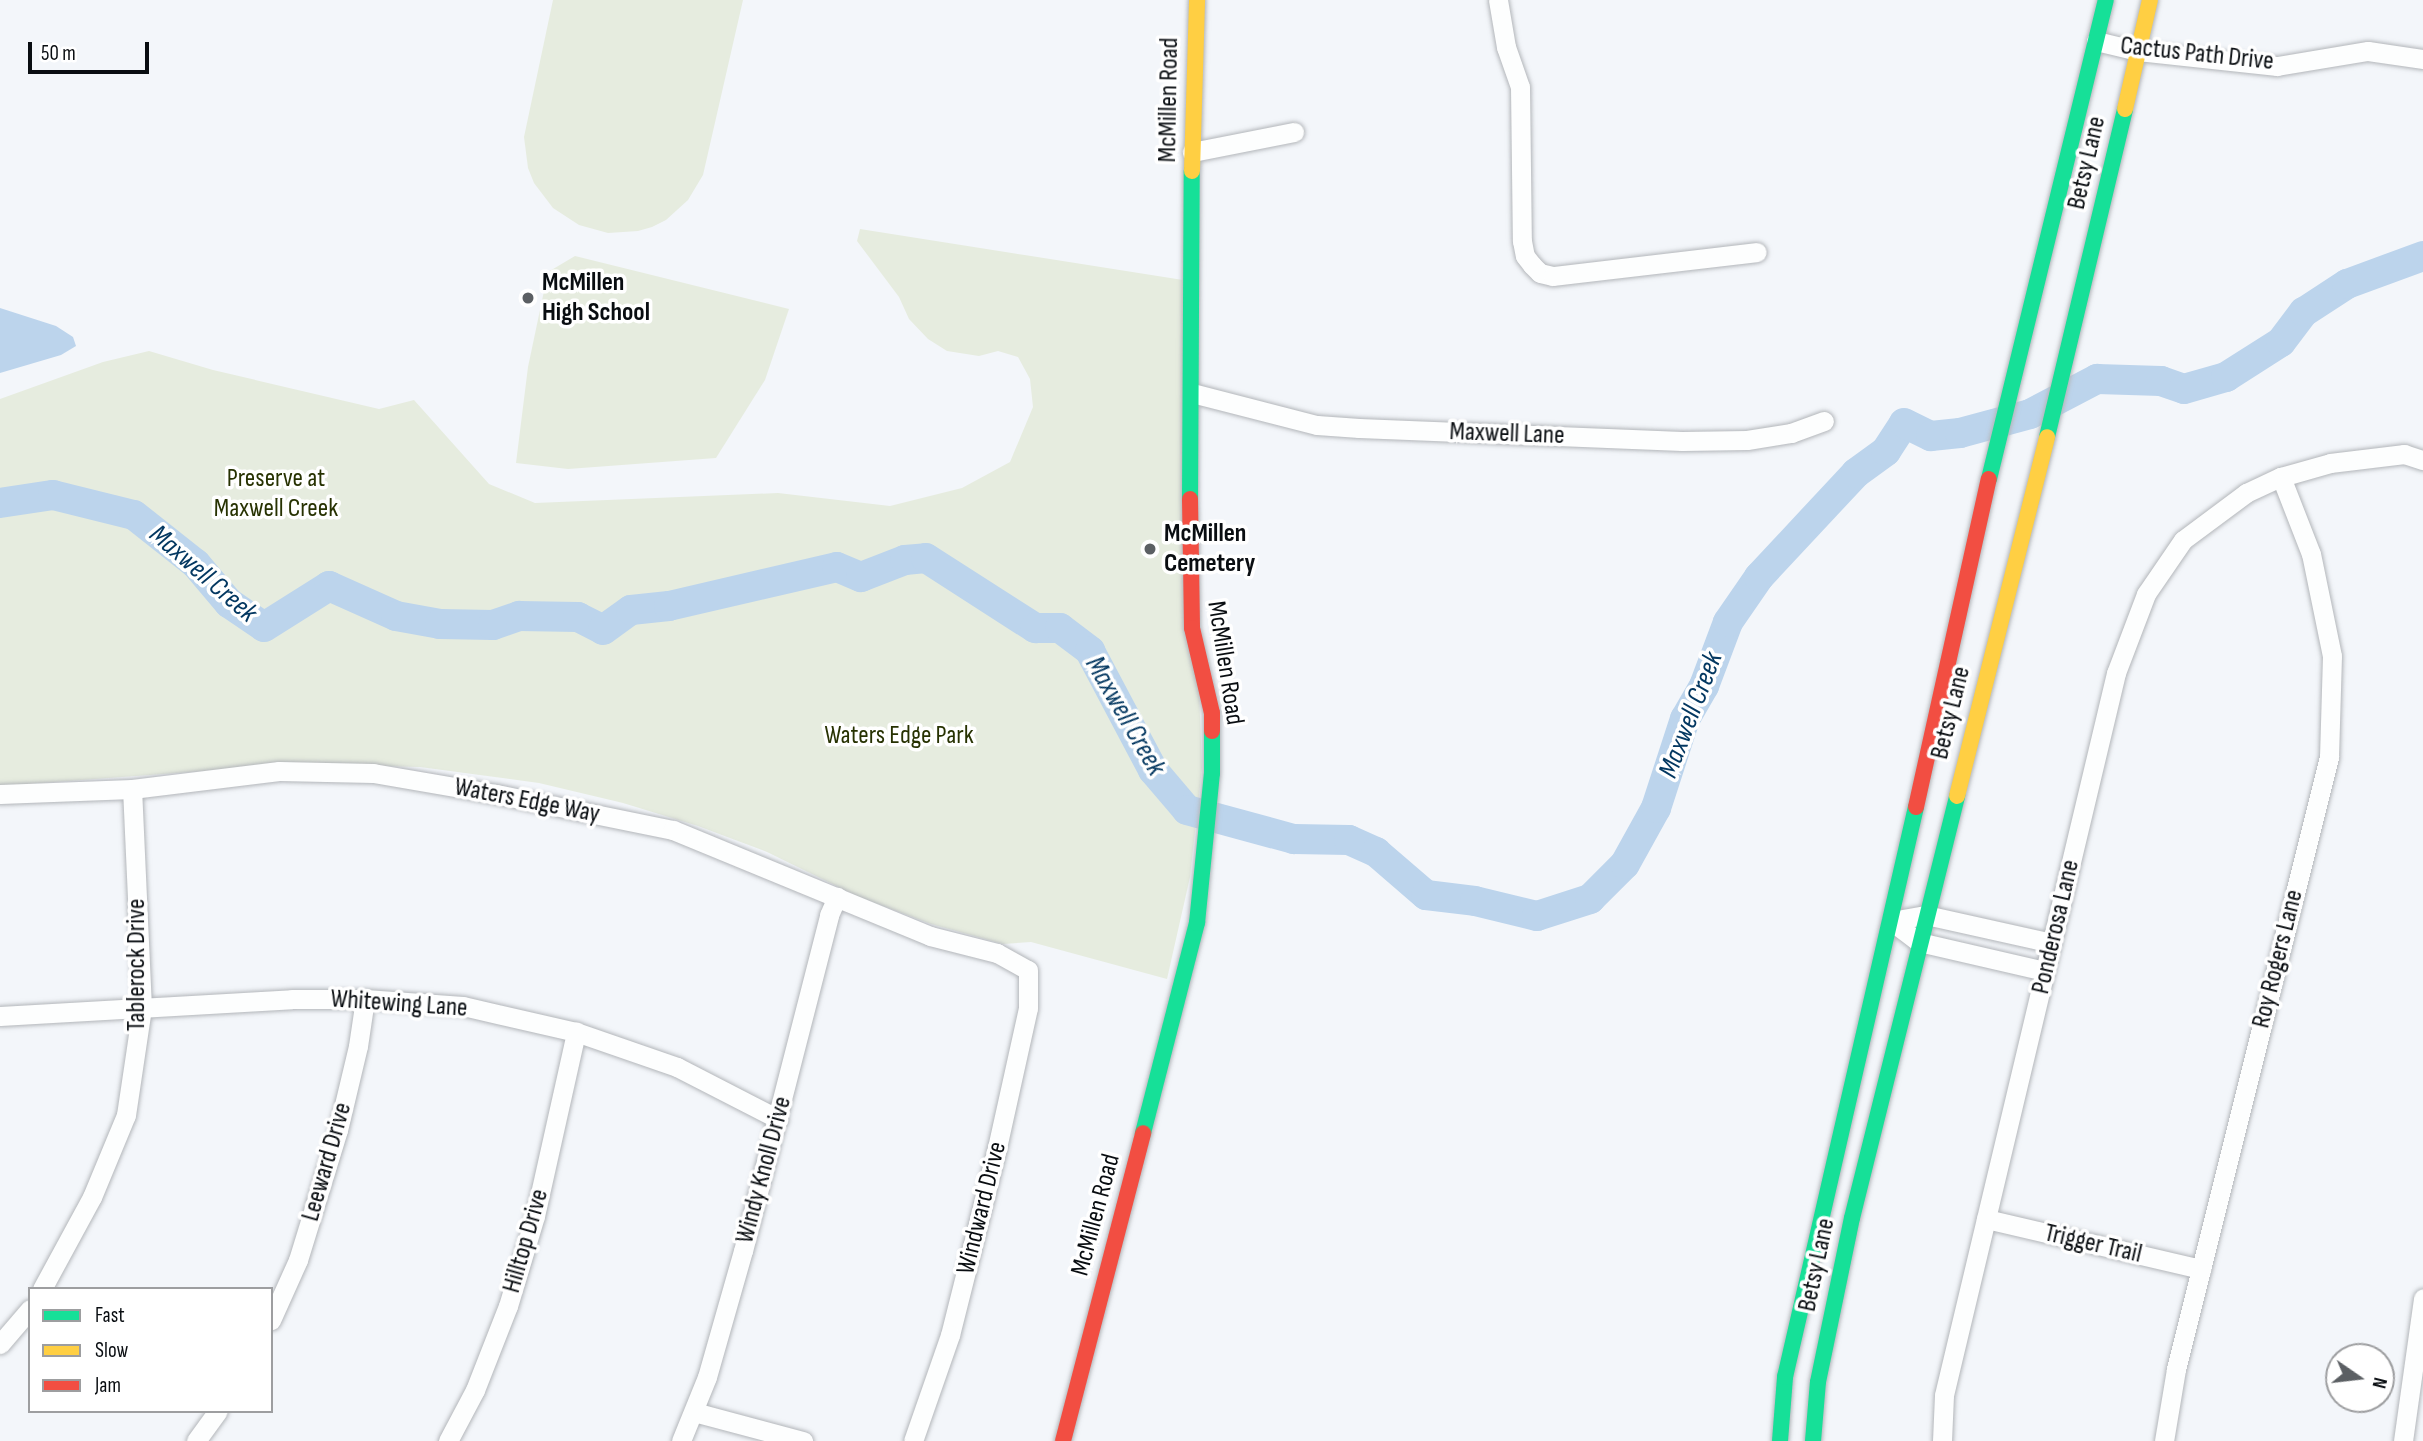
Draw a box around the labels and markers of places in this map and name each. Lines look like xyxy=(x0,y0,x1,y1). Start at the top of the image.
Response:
place label: McMillen High School xyxy=(542,267,650,328)
marker: McMillen High School xyxy=(520,290,536,306)
place label: McMillen Cemetery xyxy=(1164,518,1255,580)
marker: McMillen Cemetery xyxy=(1142,541,1158,557)

